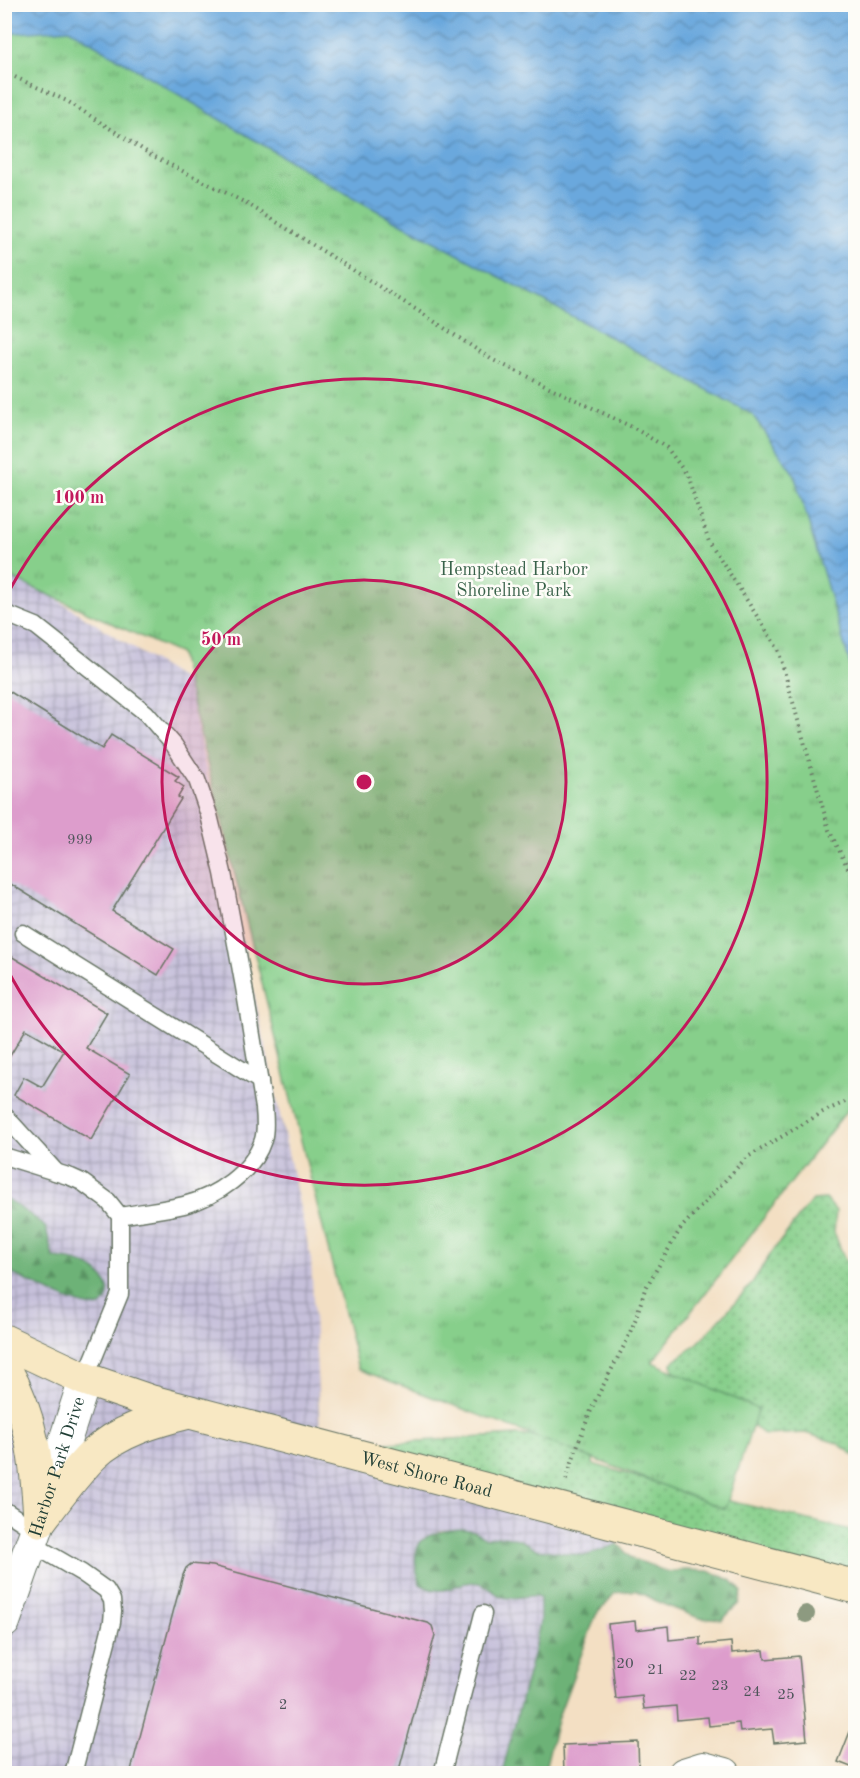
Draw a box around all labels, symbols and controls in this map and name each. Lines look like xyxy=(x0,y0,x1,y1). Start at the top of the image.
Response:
text: 100 m xyxy=(54,489,104,507)
park label: Hempstead Harbor Shoreline Park xyxy=(440,561,589,600)
text: 50 m xyxy=(201,631,241,649)
centre of rings xyxy=(354,772,374,792)
house number: 999 xyxy=(67,833,93,848)
street label: Harbor Park Drive xyxy=(27,1395,89,1540)
street label: West Shore Road xyxy=(358,1449,494,1501)
house number: 20 xyxy=(616,1657,634,1672)
house number: 21 xyxy=(647,1663,665,1678)
house number: 22 xyxy=(679,1669,697,1684)
house number: 23 xyxy=(711,1679,729,1694)
house number: 24 xyxy=(743,1685,761,1700)
house number: 25 xyxy=(777,1688,795,1703)
house number: 2 xyxy=(279,1698,287,1713)

